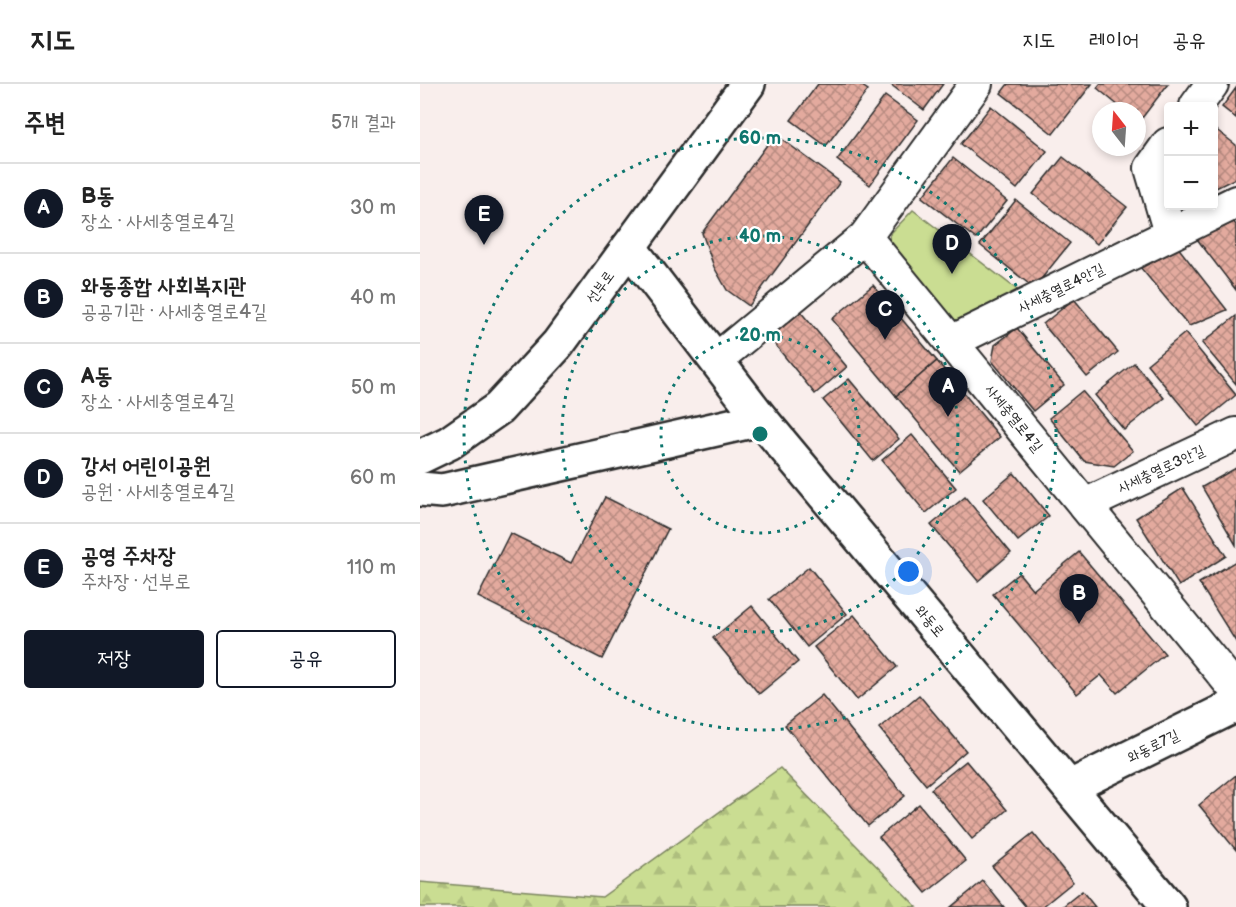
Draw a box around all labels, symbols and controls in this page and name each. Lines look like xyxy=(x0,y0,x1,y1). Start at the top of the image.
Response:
text: 지도 xyxy=(30,24,75,57)
text: 지도 xyxy=(1022,28,1056,53)
text: 레이어 xyxy=(1089,28,1139,53)
text: 공유 xyxy=(1172,28,1206,53)
north arrow xyxy=(1092,102,1146,156)
map controls xyxy=(1164,102,1218,210)
button: + xyxy=(1164,102,1218,156)
text: 주변 xyxy=(24,108,66,139)
text: 5개 결과 xyxy=(331,111,396,135)
text: 60 m xyxy=(739,128,781,149)
button: − xyxy=(1164,156,1218,210)
text: B동 xyxy=(81,183,114,210)
text: A xyxy=(37,196,50,220)
text: 30 m xyxy=(350,196,396,220)
pin: E xyxy=(464,196,504,245)
text: 장소 · 사세충열로4길 xyxy=(81,210,235,234)
pin: D xyxy=(932,224,972,274)
text: 40 m xyxy=(739,226,781,247)
street label: 사세충열로4안길 xyxy=(1015,259,1107,318)
street label: 선부로 xyxy=(582,267,619,308)
text: 와동종합 사회복지관 xyxy=(81,273,246,300)
text: B xyxy=(36,286,51,310)
text: 40 m xyxy=(350,286,396,310)
pin: C xyxy=(866,290,904,340)
text: 공공기관 · 사세충열로4길 xyxy=(81,300,267,324)
text: 20 m xyxy=(739,325,781,346)
text: A동 xyxy=(81,363,112,390)
pin: A xyxy=(928,368,968,417)
text: C xyxy=(36,376,51,400)
text: 50 m xyxy=(351,376,396,400)
street label: 사세충열로4길 xyxy=(981,381,1047,456)
text: 장소 · 사세충열로4길 xyxy=(81,390,235,414)
centre of rings xyxy=(750,424,770,444)
street label: 사세충열로3안길 xyxy=(1115,441,1208,498)
text: 강서 어린이공원 xyxy=(81,453,211,480)
text: D xyxy=(37,466,50,490)
text: 60 m xyxy=(350,466,396,490)
text: 공원 · 사세충열로4길 xyxy=(81,480,235,504)
text: 공영 주차장 xyxy=(81,543,175,570)
text: E xyxy=(37,556,50,580)
text: 110 m xyxy=(347,556,396,580)
your location xyxy=(894,557,923,586)
text: 주차장 · 선부로 xyxy=(81,570,191,594)
pin: B xyxy=(1060,574,1098,624)
street label: 와동로 xyxy=(911,601,949,641)
button: 저장 xyxy=(24,630,204,688)
button: 공유 xyxy=(216,630,396,688)
street label: 와동로7길 xyxy=(1124,726,1182,767)

